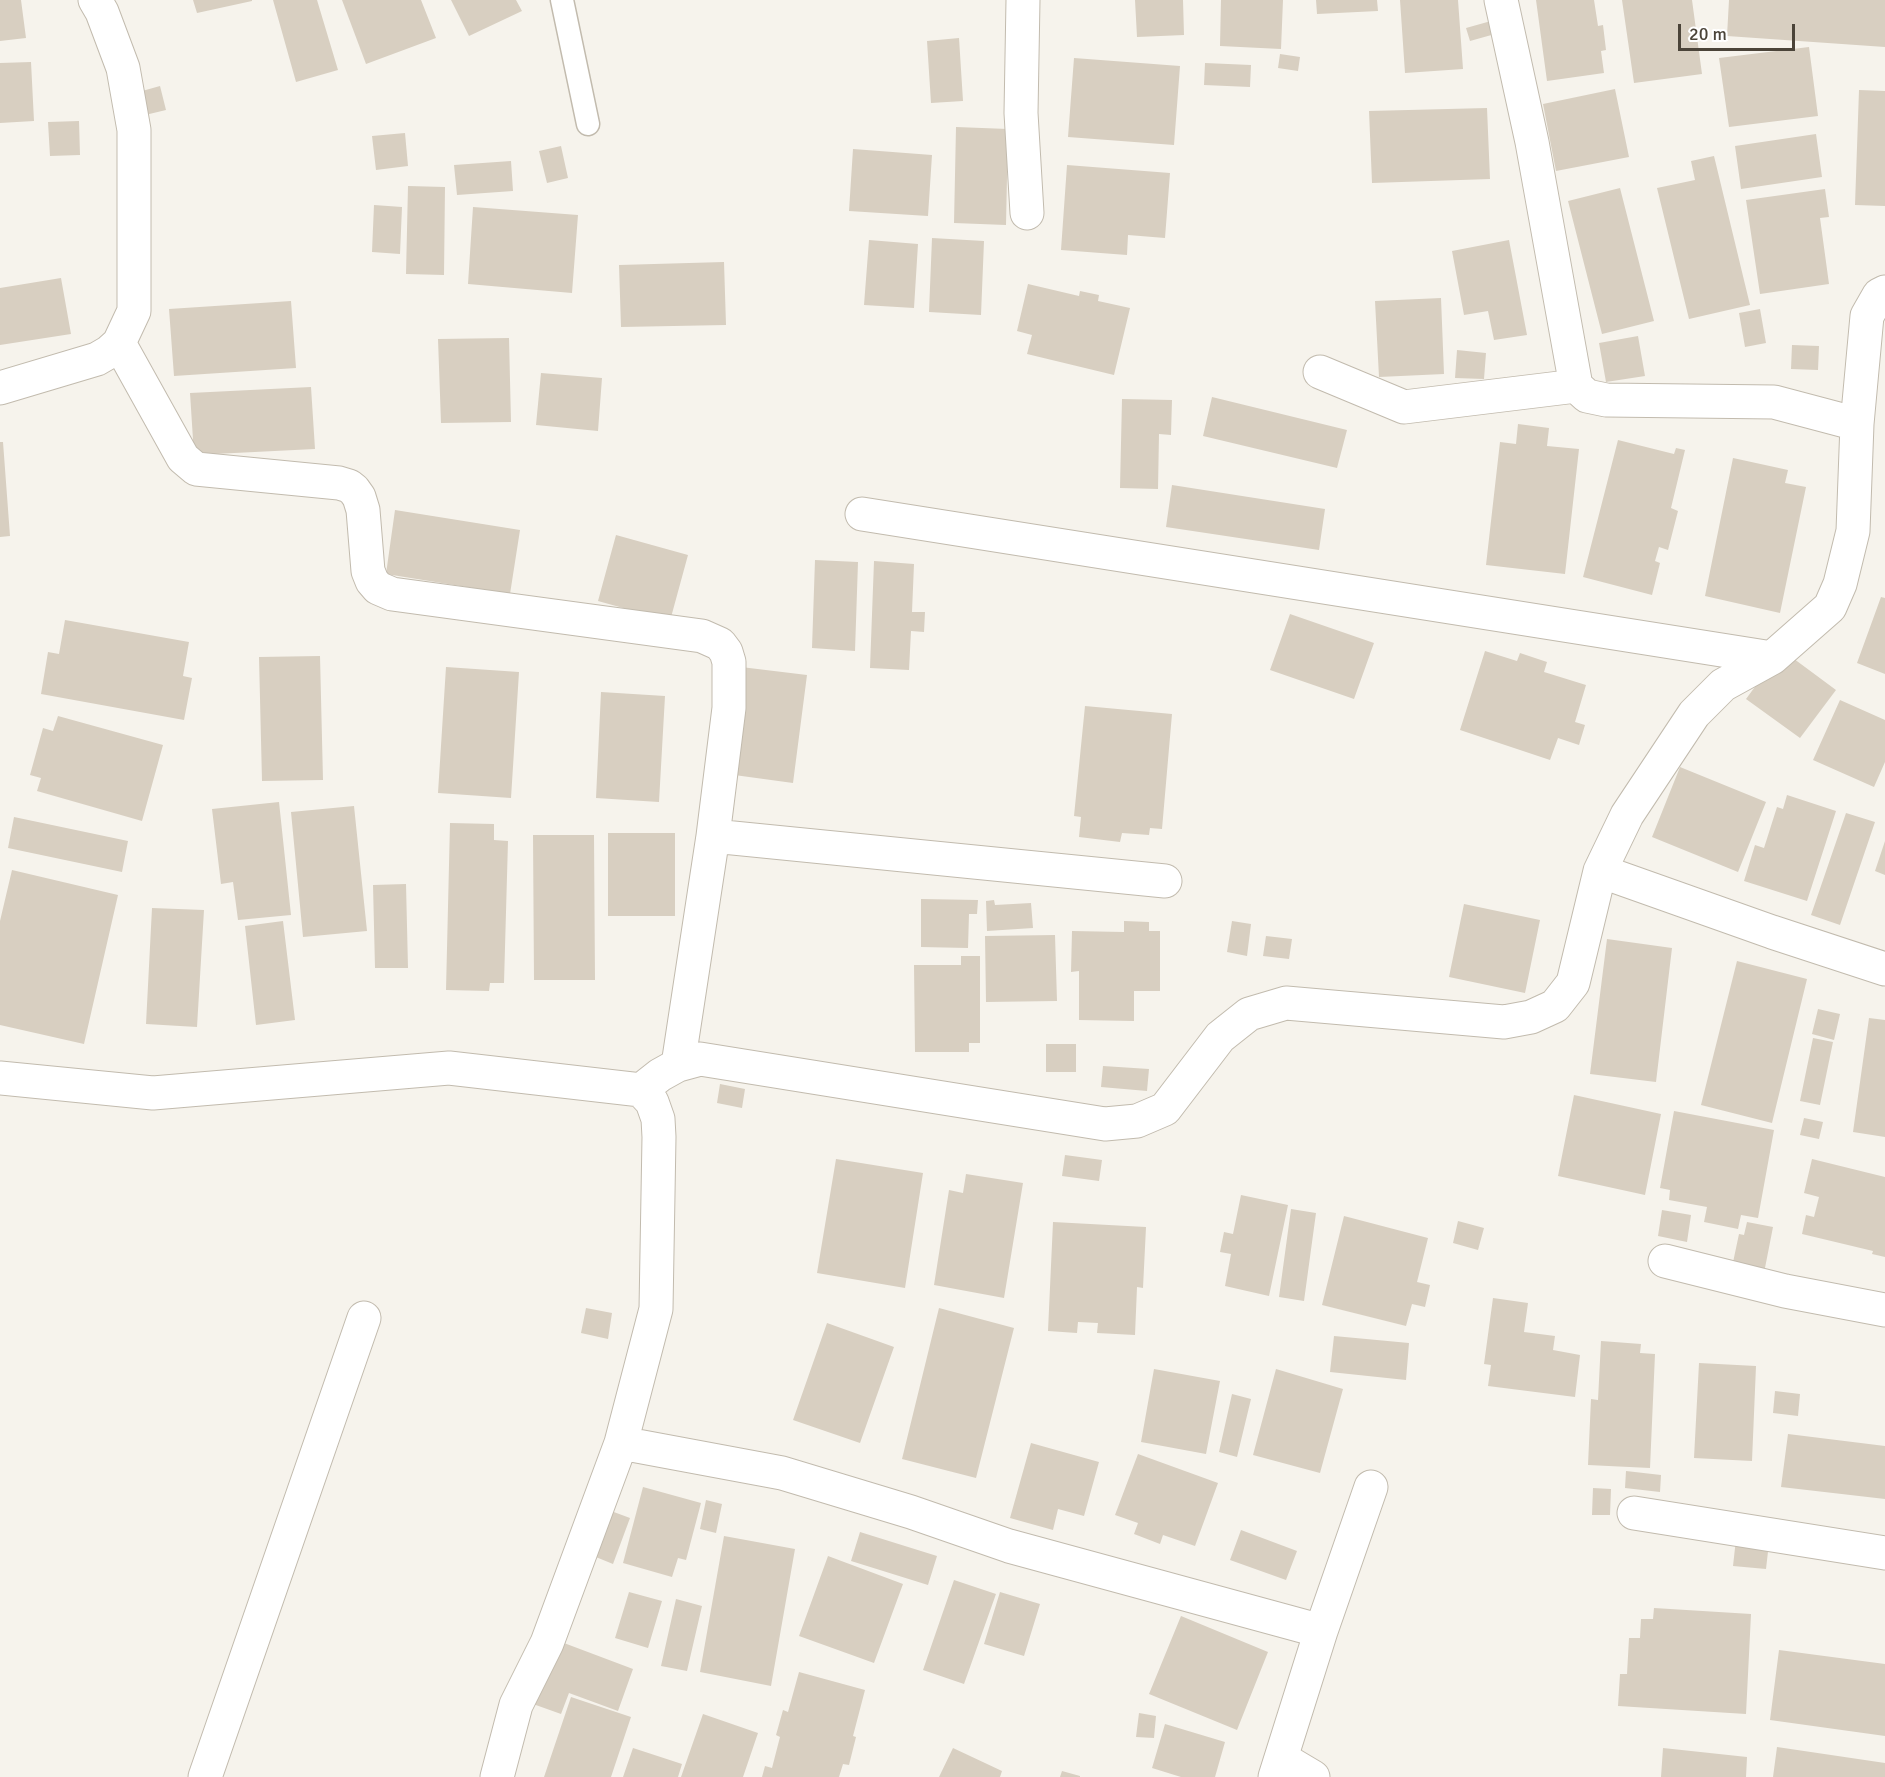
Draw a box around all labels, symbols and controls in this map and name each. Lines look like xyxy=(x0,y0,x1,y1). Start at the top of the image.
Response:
scale bar xyxy=(1681,12,1798,50)
text: 20 m xyxy=(1689,23,1727,45)

